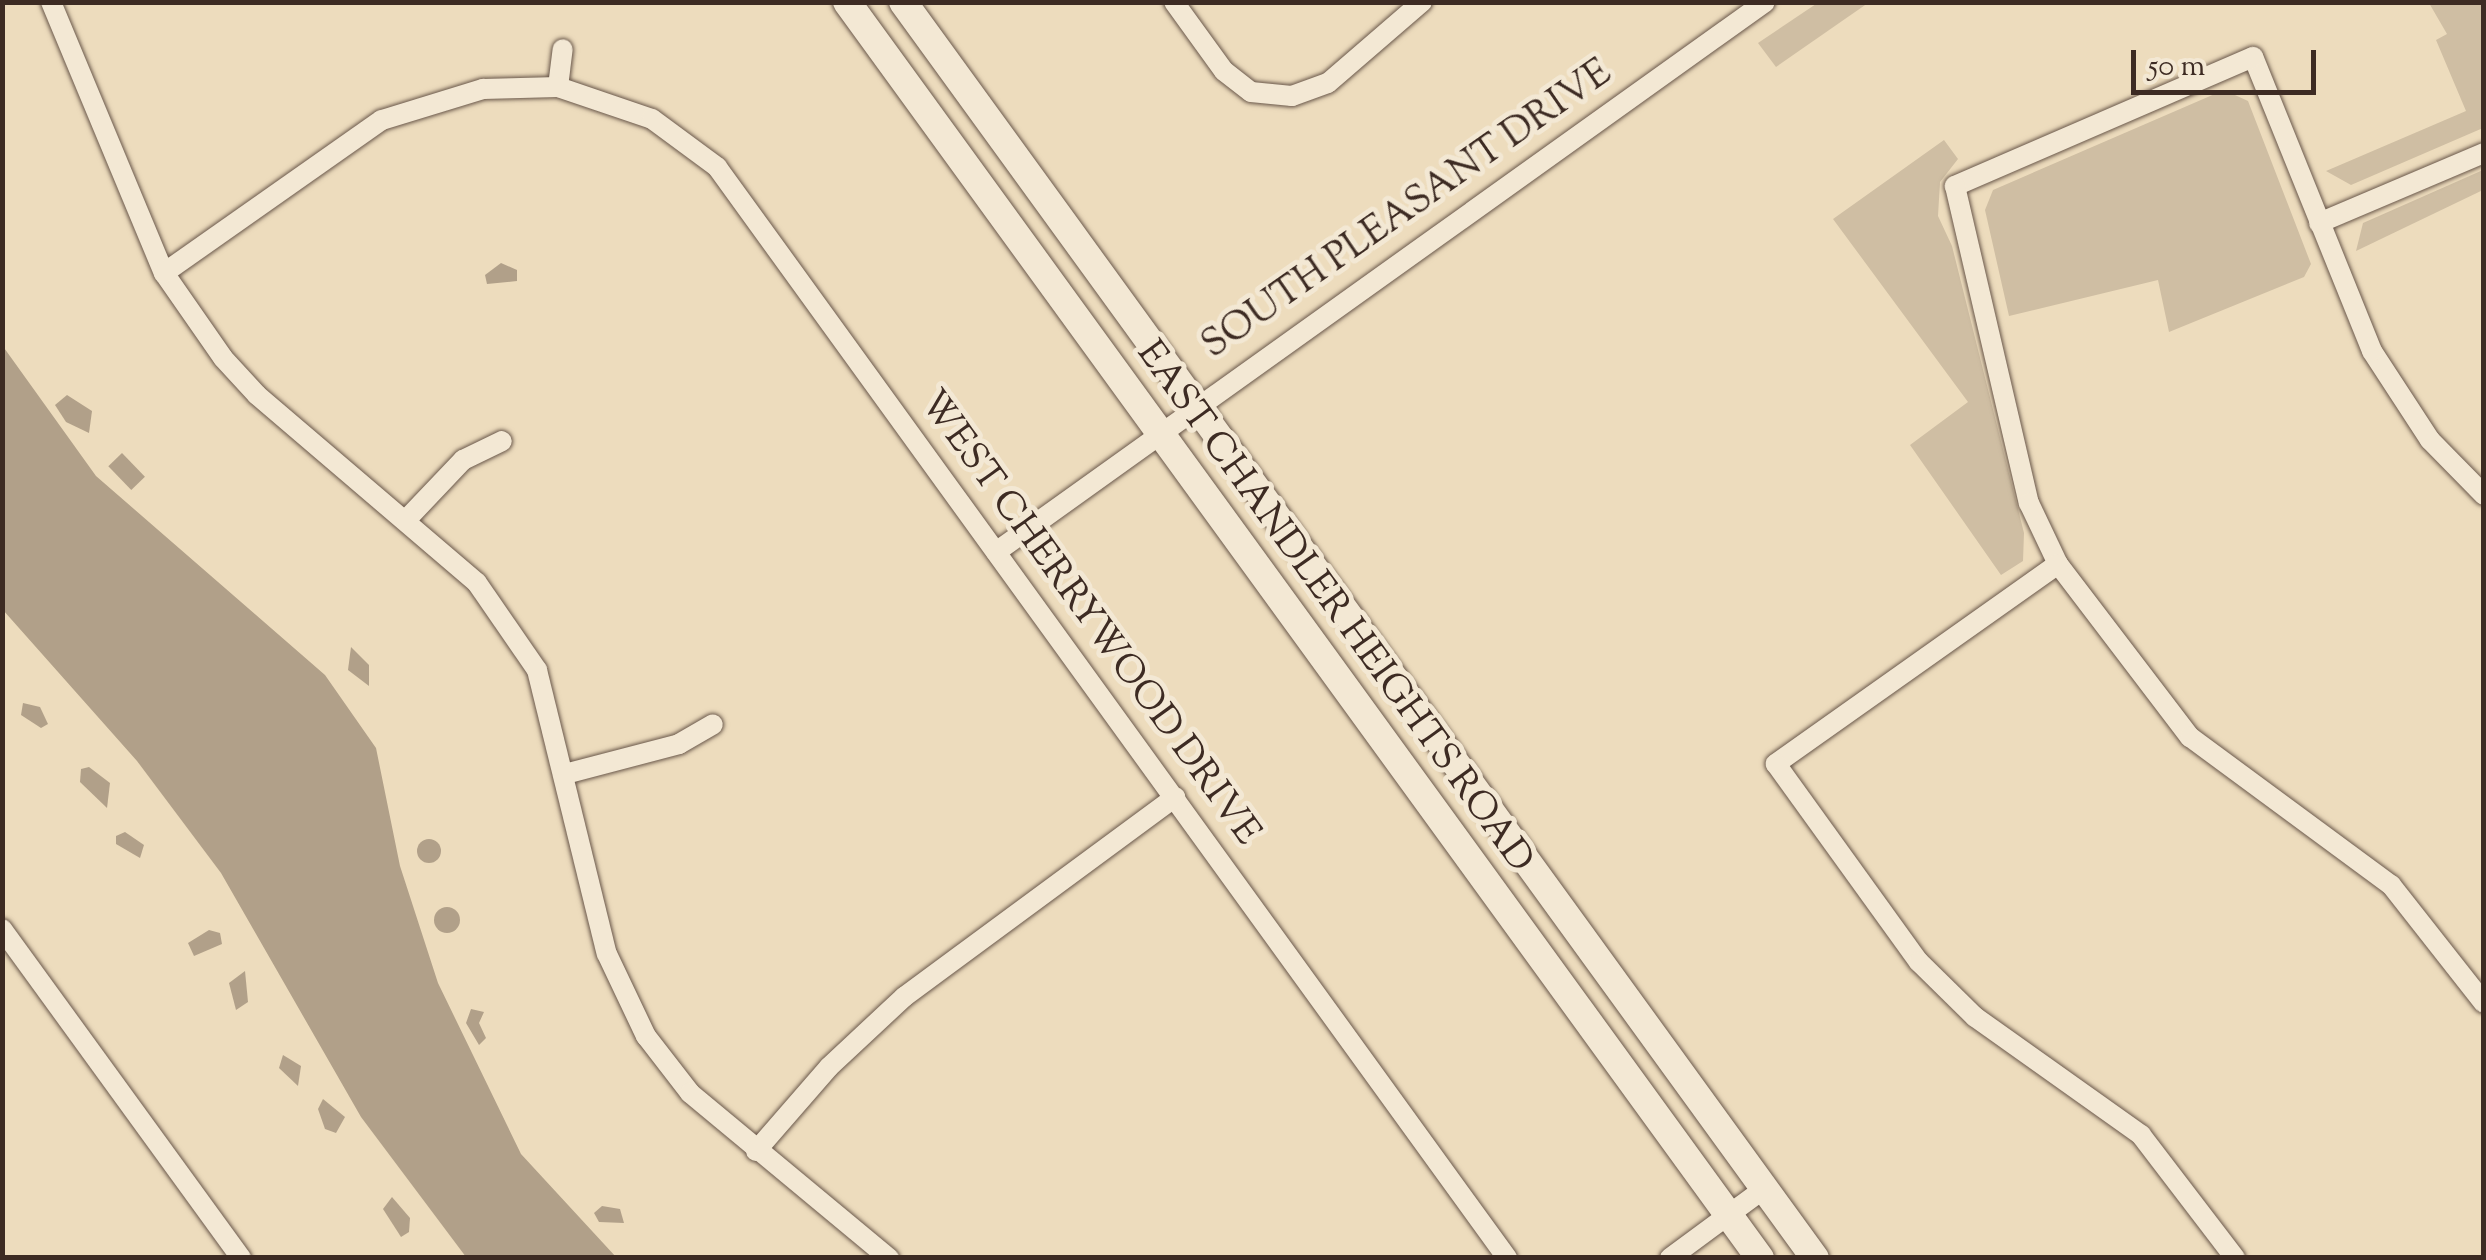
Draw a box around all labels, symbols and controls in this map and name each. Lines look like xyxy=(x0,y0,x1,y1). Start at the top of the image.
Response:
scale bar xyxy=(2136,30,2321,92)
text: 50 m xyxy=(2148,46,2205,89)
street label: SOUTH PLEASANT DRIVE xyxy=(1194,52,1622,370)
street label: EAST CHANDLER HEIGHTS ROAD xyxy=(1125,333,1541,883)
street label: WEST CHERRYWOOD DRIVE xyxy=(908,383,1268,855)

